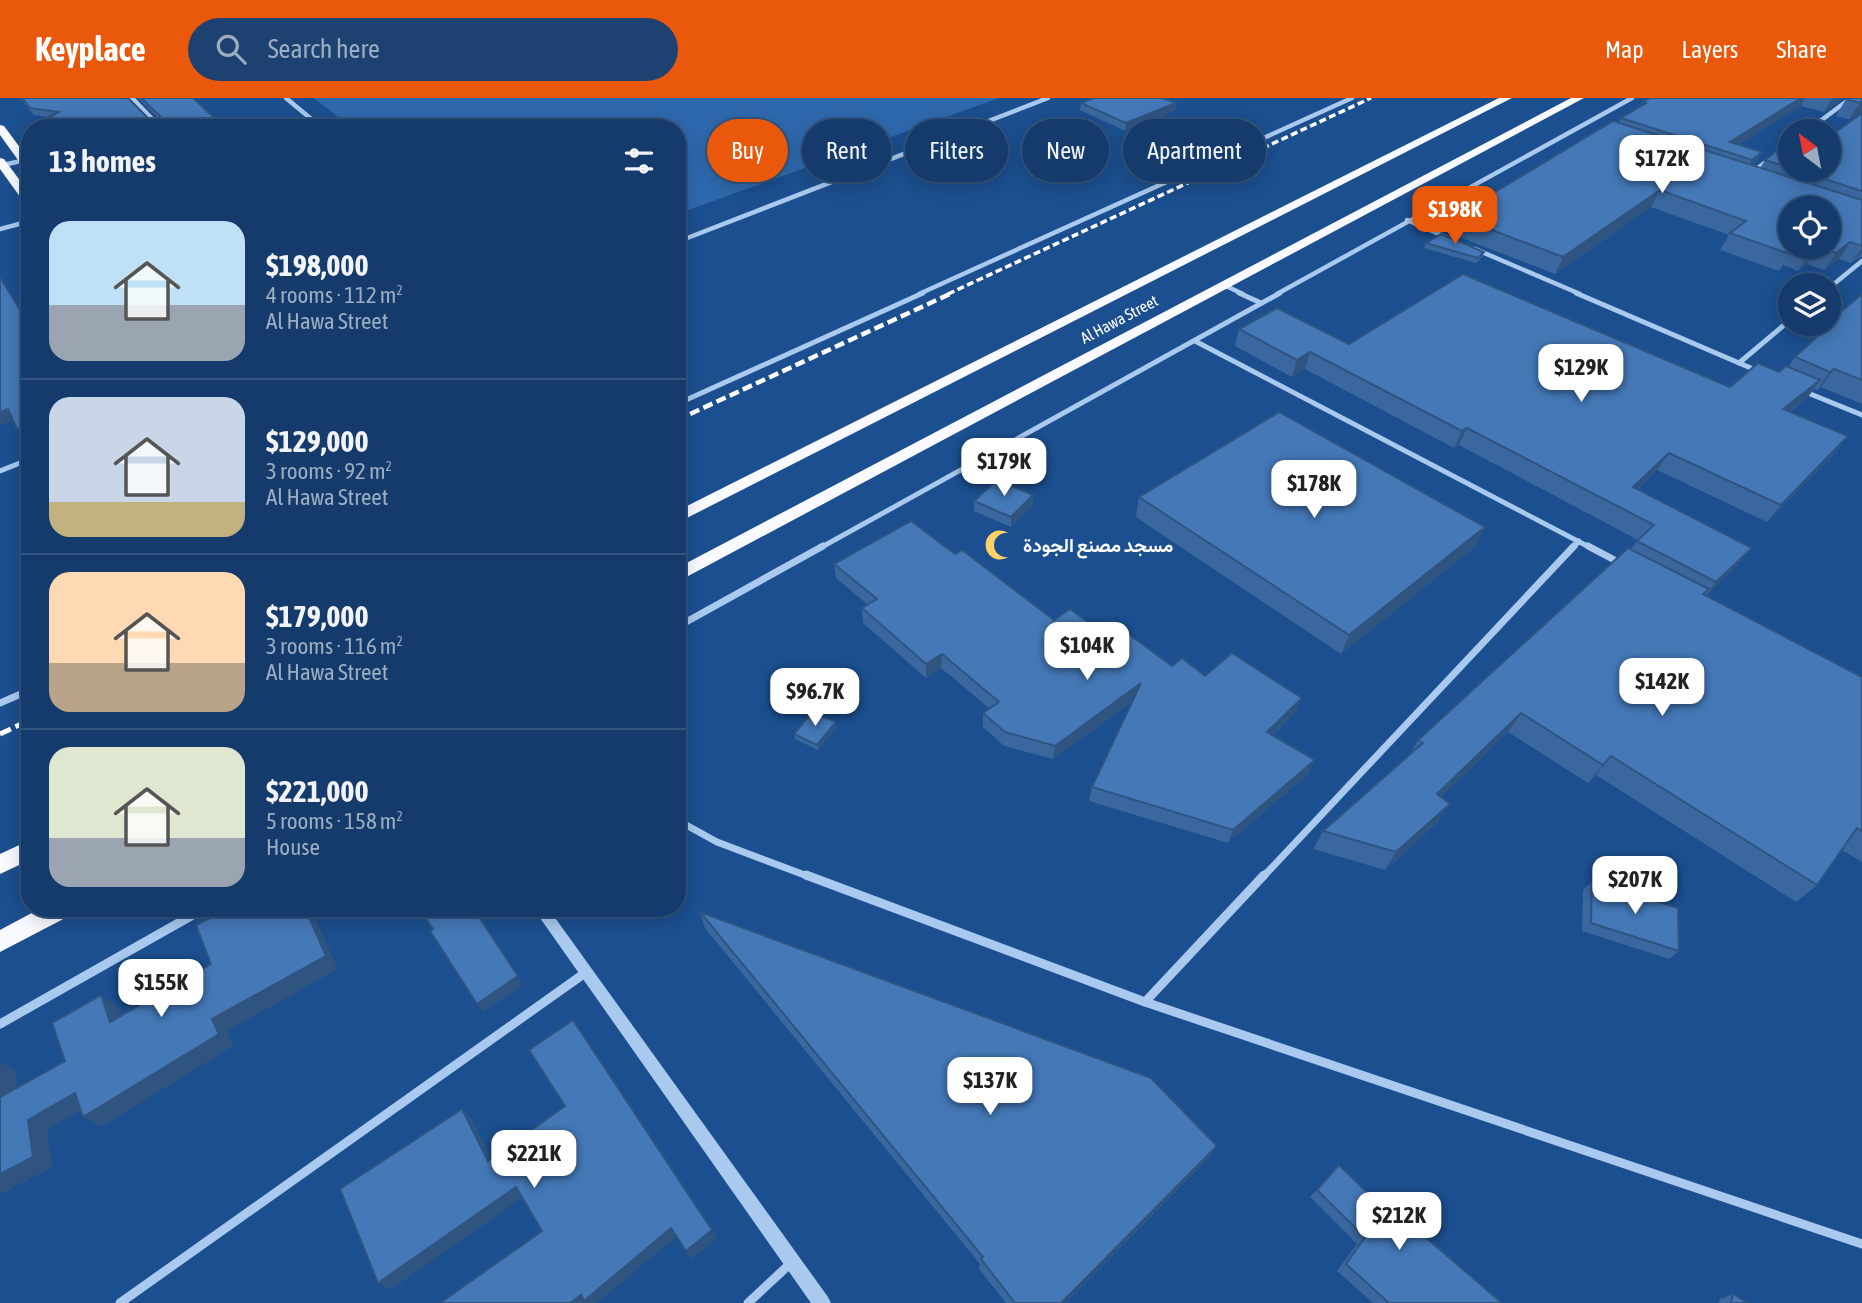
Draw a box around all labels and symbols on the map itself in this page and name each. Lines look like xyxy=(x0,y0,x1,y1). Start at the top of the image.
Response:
north arrow xyxy=(1778,119,1841,182)
pin: $172K xyxy=(1613,136,1711,195)
pin: $198K xyxy=(1406,186,1504,246)
street label: Al Hawa Street xyxy=(1077,291,1161,347)
pin: $129K xyxy=(1532,344,1630,404)
pin: $179K xyxy=(955,438,1053,498)
pin: $178K xyxy=(1265,460,1363,520)
mosque icon: مسجد مصنع الجودة xyxy=(983,528,1017,562)
place label: مسجد مصنع الجودة xyxy=(1023,534,1173,559)
pin: $104K xyxy=(1038,622,1136,682)
pin: $142K xyxy=(1613,658,1711,718)
pin: $96.7K xyxy=(758,668,872,728)
pin: $207K xyxy=(1586,856,1684,916)
pin: $155K xyxy=(112,960,210,1019)
pin: $137K xyxy=(941,1058,1039,1117)
pin: $221K xyxy=(485,1130,583,1190)
pin: $212K xyxy=(1350,1192,1448,1252)

